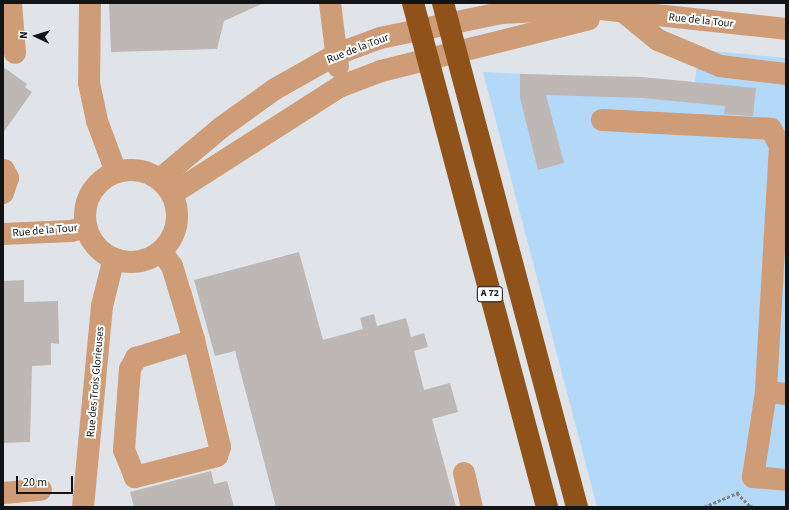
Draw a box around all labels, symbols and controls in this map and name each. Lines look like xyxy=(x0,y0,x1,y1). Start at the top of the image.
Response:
street label: Rue de la Tour xyxy=(668,11,734,31)
north arrow xyxy=(16,16,56,56)
text: N xyxy=(16,31,31,39)
street label: Rue de la Tour xyxy=(325,31,391,67)
street label: Rue de la Tour xyxy=(12,222,78,240)
road number: A 72 xyxy=(476,286,504,302)
street label: Rue des Trois Glorieuses xyxy=(85,326,107,438)
scale bar xyxy=(18,468,75,494)
text: 20 m xyxy=(23,474,47,491)

